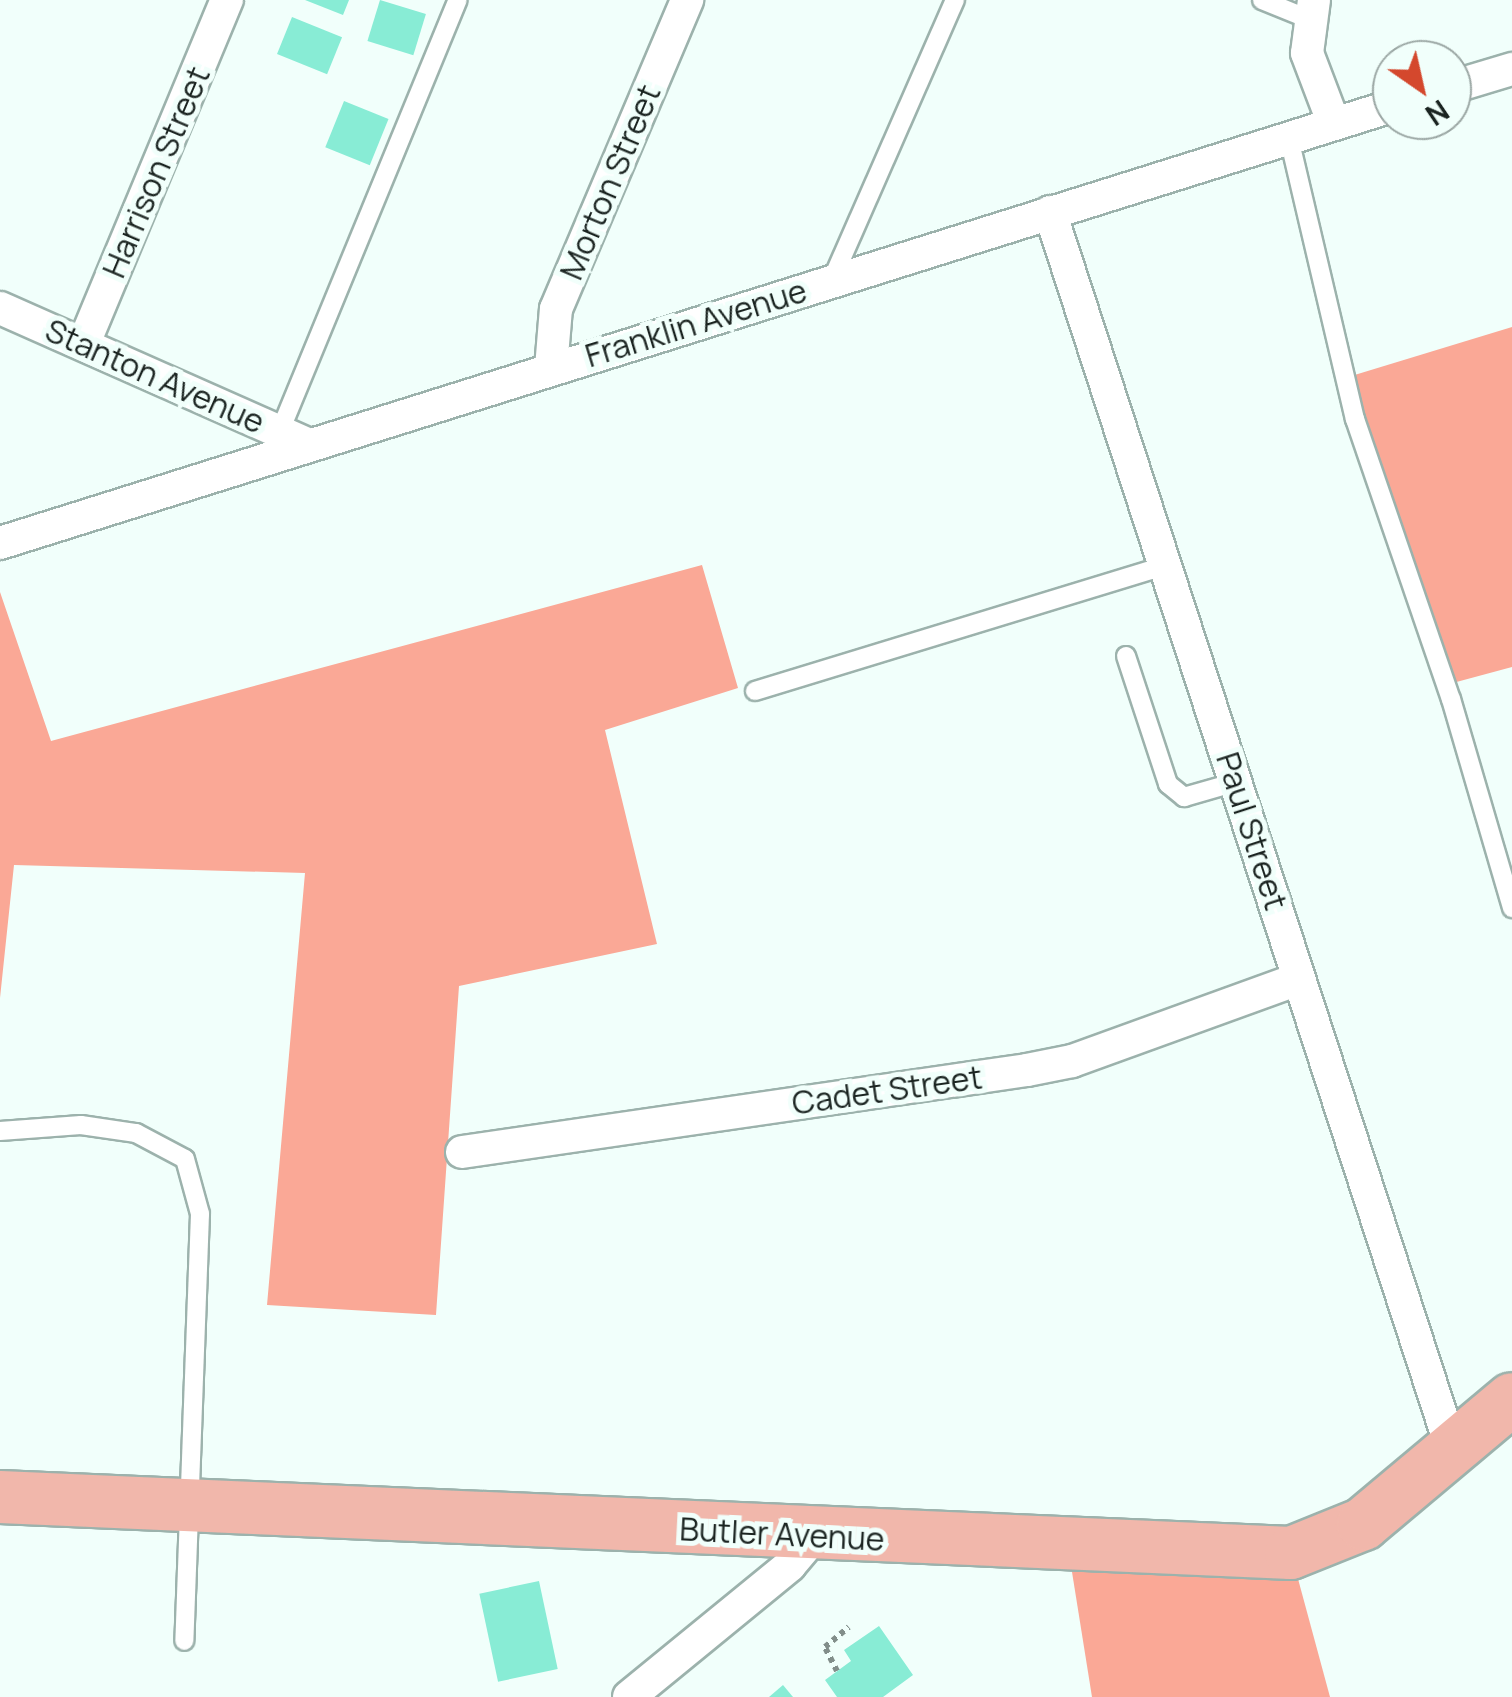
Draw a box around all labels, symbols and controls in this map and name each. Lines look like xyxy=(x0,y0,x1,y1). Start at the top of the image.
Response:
north arrow xyxy=(1372,40,1472,140)
street label: Harrison Street xyxy=(94,61,218,283)
street label: Morton Street xyxy=(552,79,668,285)
text: N xyxy=(1419,92,1457,135)
street label: Franklin Avenue xyxy=(581,271,811,375)
street label: Stanton Avenue xyxy=(40,311,270,441)
street label: Paul Street xyxy=(1209,747,1295,915)
street label: Cadet Street xyxy=(789,1058,985,1122)
street label: Butler Avenue xyxy=(679,1509,885,1559)

